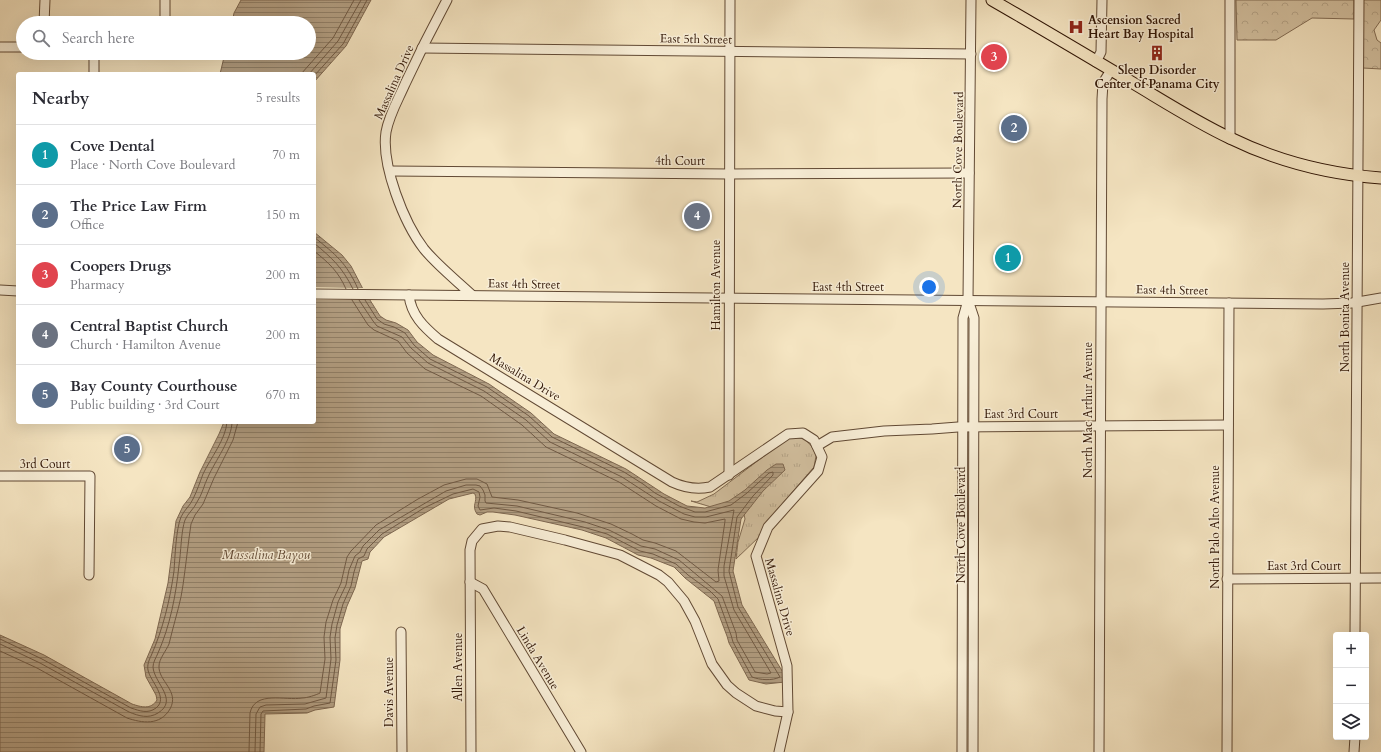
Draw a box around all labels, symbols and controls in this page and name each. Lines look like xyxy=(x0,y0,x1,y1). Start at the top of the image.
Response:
place label: Ascension Sacred Heart Bay Hospital xyxy=(1088,12,1194,42)
search box xyxy=(16,16,316,60)
hospital icon: Ascension Sacred Heart Bay Hospital xyxy=(1067,18,1085,36)
icon: search xyxy=(30,27,52,49)
text: Search here xyxy=(62,28,135,48)
street label: East 5th Street xyxy=(660,30,732,48)
street label: Massalina Drive xyxy=(370,42,418,122)
pin: 3 xyxy=(981,42,1007,72)
building icon: Sleep Disorder Center of Panama City xyxy=(1148,44,1166,62)
place label: Sleep Disorder Center of Panama City xyxy=(1094,62,1220,92)
text: Nearby xyxy=(32,87,89,110)
text: 5 results xyxy=(256,89,300,107)
street label: North Cove Boulevard xyxy=(949,91,967,209)
pin: 2 xyxy=(1001,113,1027,143)
text: Cove Dental xyxy=(70,136,155,156)
text: 1 xyxy=(42,146,48,164)
text: 70 m xyxy=(272,146,300,164)
street label: 4th Court xyxy=(655,153,705,169)
text: Place · North Cove Boulevard xyxy=(70,156,235,174)
text: The Price Law Firm xyxy=(70,196,207,216)
pin: 4 xyxy=(684,201,710,231)
text: 2 xyxy=(42,206,48,224)
text: 150 m xyxy=(266,206,300,224)
text: Office xyxy=(70,216,104,234)
street label: Hamilton Avenue xyxy=(708,239,724,331)
pin: 1 xyxy=(995,243,1021,273)
text: Coopers Drugs xyxy=(70,256,171,276)
street label: North Bonita Avenue xyxy=(1337,262,1353,372)
text: 3 xyxy=(42,266,48,284)
text: 200 m xyxy=(266,266,300,284)
street label: East 4th Street xyxy=(488,275,560,293)
text: Pharmacy xyxy=(70,276,125,294)
your location xyxy=(919,277,939,297)
street label: East 4th Street xyxy=(812,279,884,295)
street label: East 4th Street xyxy=(1136,281,1208,299)
text: Central Baptist Church xyxy=(70,316,228,336)
text: 4 xyxy=(42,326,48,344)
text: 200 m xyxy=(266,326,300,344)
text: Church · Hamilton Avenue xyxy=(70,336,221,354)
street label: North Mac Arthur Avenue xyxy=(1080,342,1096,478)
street label: Massalina Drive xyxy=(486,349,564,405)
text: Bay County Courthouse xyxy=(70,376,237,396)
text: 5 xyxy=(42,386,48,404)
text: 670 m xyxy=(266,386,300,404)
text: Public building · 3rd Court xyxy=(70,396,220,414)
street label: East 3rd Court xyxy=(984,406,1058,422)
pin: 5 xyxy=(114,434,140,464)
street label: 3rd Court xyxy=(20,456,70,472)
street label: North Palo Alto Avenue xyxy=(1207,465,1223,589)
street label: North Cove Boulevard xyxy=(953,466,969,583)
water label: Massalina Bayou xyxy=(222,546,311,564)
street label: Massalina Drive xyxy=(761,556,799,638)
street label: East 3rd Court xyxy=(1267,558,1341,574)
street label: Linda Avenue xyxy=(513,623,563,693)
street label: Allen Avenue xyxy=(450,632,466,702)
map controls xyxy=(1333,632,1369,740)
button: + xyxy=(1333,632,1369,668)
street label: Davis Avenue xyxy=(381,657,397,727)
button: − xyxy=(1333,668,1369,704)
button: layers xyxy=(1333,704,1369,740)

